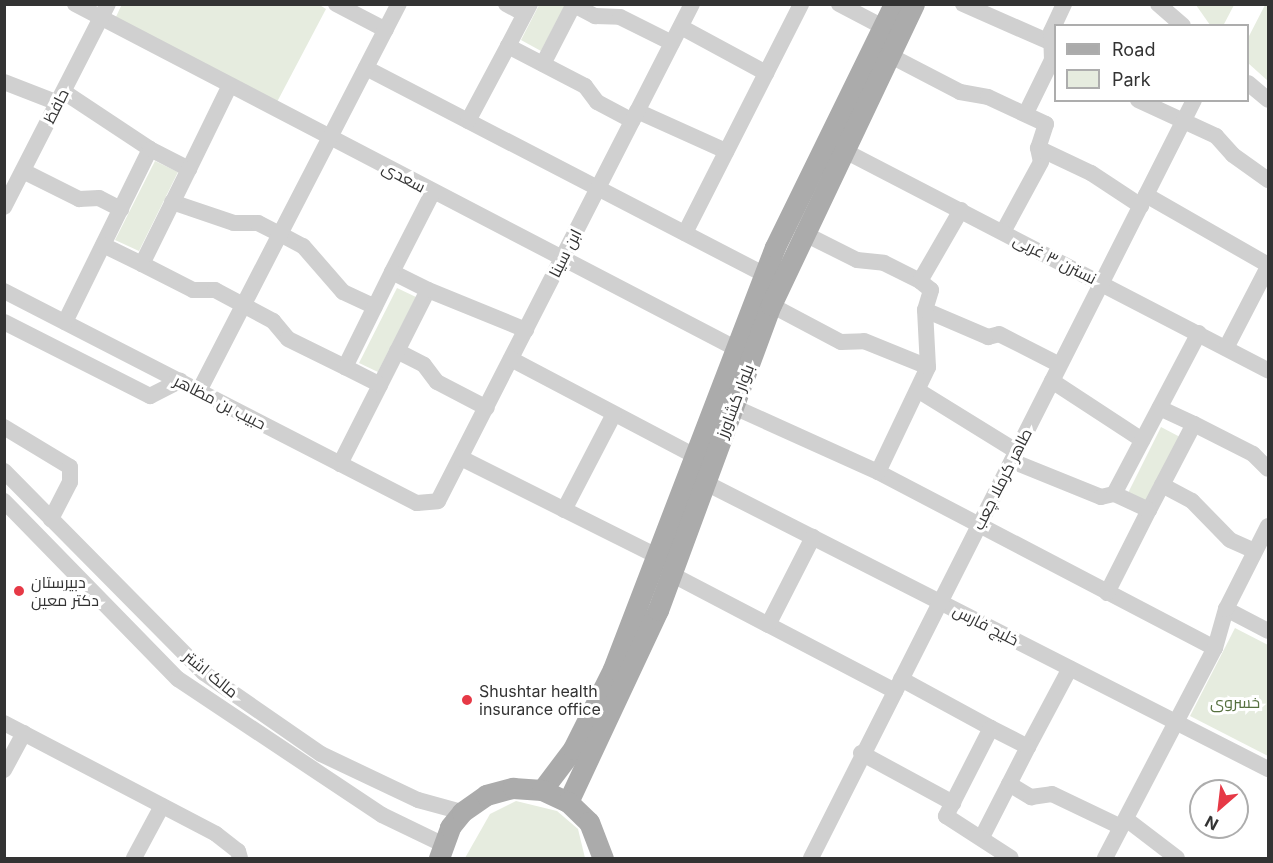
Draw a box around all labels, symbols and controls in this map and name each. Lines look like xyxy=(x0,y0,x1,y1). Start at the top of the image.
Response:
legend xyxy=(1054,24,1249,102)
text: Road xyxy=(1112,39,1155,60)
text: Park xyxy=(1112,69,1151,90)
street label: حافظ xyxy=(39,86,73,126)
street label: سعدی xyxy=(379,158,429,196)
street label: ابن سینا xyxy=(545,226,585,280)
street label: نسترن ۳ غربی xyxy=(1010,230,1100,288)
street label: بلوار کشاورز xyxy=(712,362,758,440)
street label: حبیب بن مظاهر xyxy=(171,371,269,433)
street label: طاهر کرملا چعب xyxy=(968,425,1036,533)
place label: دبیرستان دکتر معین xyxy=(31,572,99,610)
marker: دبیرستان دکتر معین xyxy=(12,584,26,598)
street label: خلیج فارس xyxy=(950,600,1022,650)
street label: مالک اشتر xyxy=(180,646,242,702)
place label: Shushtar health insurance office xyxy=(479,681,601,719)
park label: خسروی xyxy=(1210,692,1260,712)
marker: Shushtar health insurance office xyxy=(460,693,474,707)
north arrow xyxy=(1189,779,1249,839)
text: N xyxy=(1201,811,1222,835)

